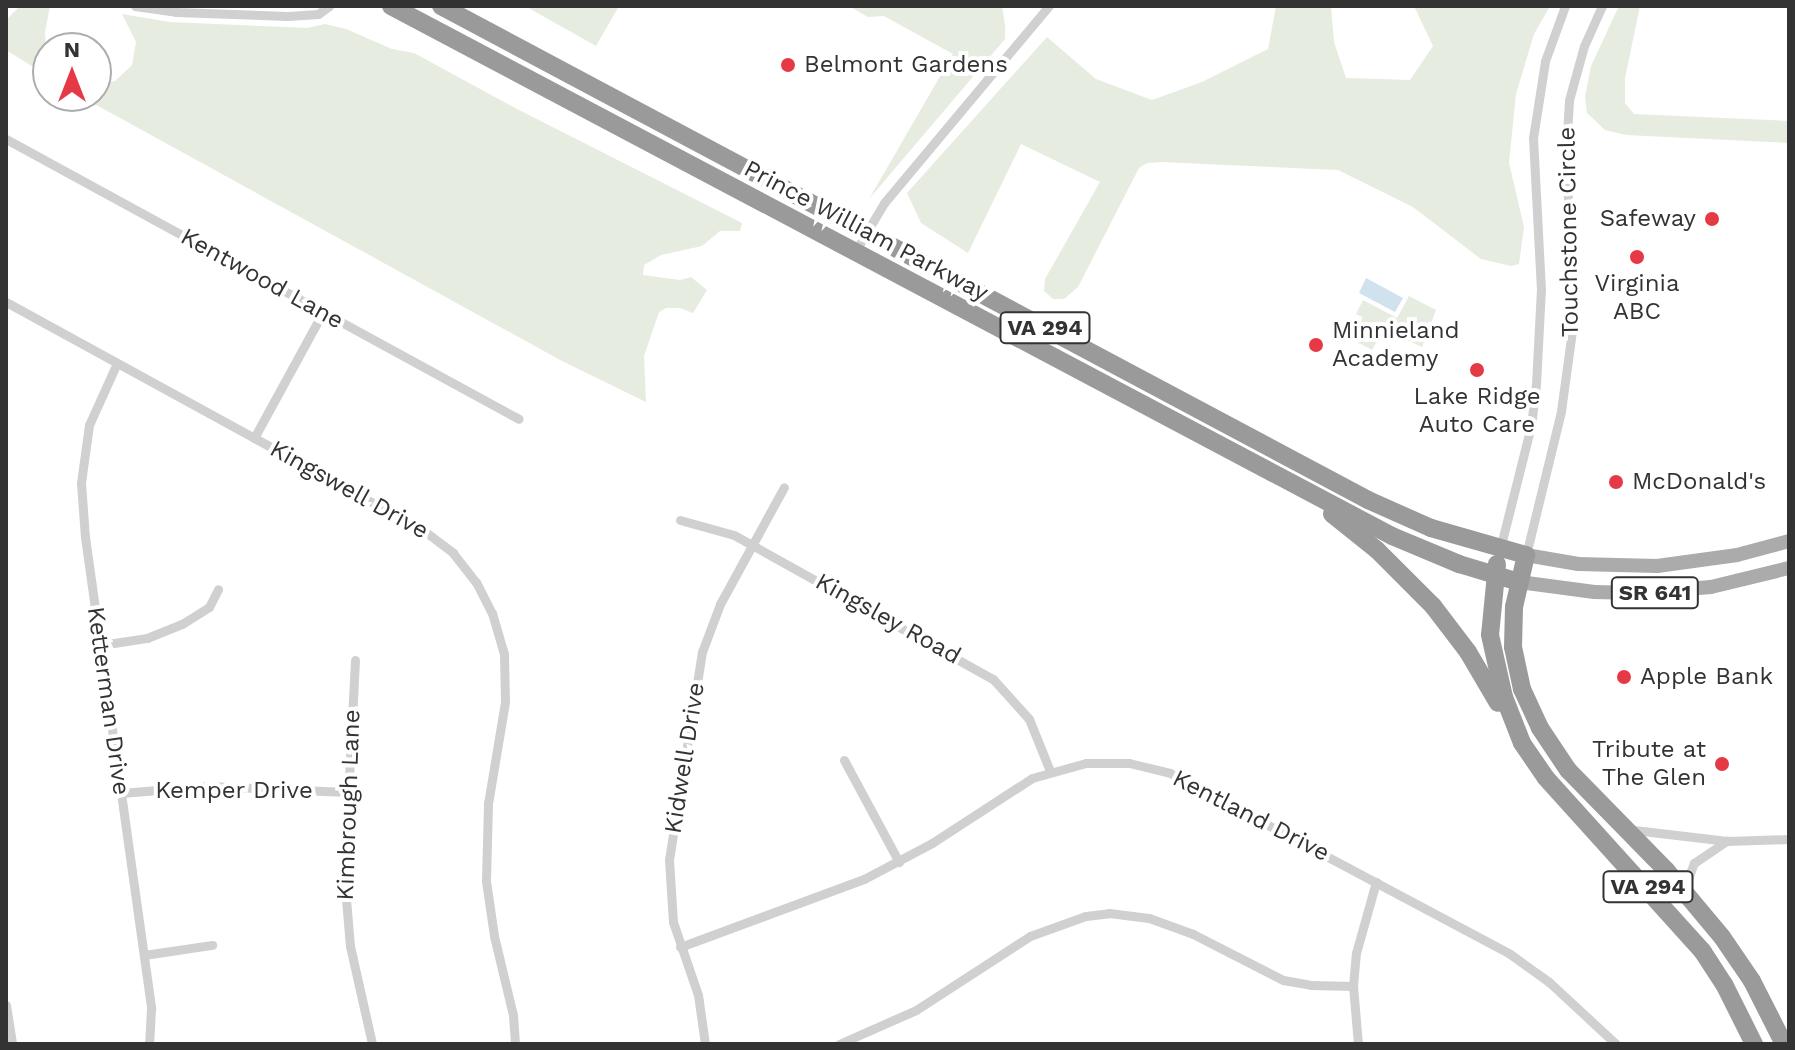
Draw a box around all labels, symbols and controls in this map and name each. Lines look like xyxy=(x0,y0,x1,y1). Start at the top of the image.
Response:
north arrow xyxy=(32,32,112,112)
text: N xyxy=(64,37,80,62)
place label: Belmont Gardens xyxy=(804,51,1008,79)
marker: Belmont Gardens xyxy=(779,56,797,74)
street label: Touchstone Circle xyxy=(1553,127,1585,337)
street label: Prince William Parkway xyxy=(739,154,993,308)
place label: Safeway xyxy=(1600,205,1696,233)
marker: Safeway xyxy=(1703,210,1721,228)
street label: Kentwood Lane xyxy=(176,222,348,336)
marker: Virginia ABC xyxy=(1628,248,1646,266)
place label: Virginia ABC xyxy=(1594,270,1680,326)
road number: VA 294 xyxy=(999,310,1091,346)
place label: Minnieland Academy xyxy=(1332,317,1460,373)
marker: Minnieland Academy xyxy=(1307,336,1325,354)
marker: Lake Ridge Auto Care xyxy=(1468,361,1486,379)
place label: Lake Ridge Auto Care xyxy=(1413,383,1541,439)
street label: Kingswell Drive xyxy=(264,434,434,546)
place label: McDonald's xyxy=(1632,468,1766,496)
marker: McDonald's xyxy=(1607,473,1625,491)
street label: Kingsley Road xyxy=(810,567,966,671)
road number: SR 641 xyxy=(1609,575,1701,611)
street label: Ketterman Drive xyxy=(81,605,135,797)
place label: Apple Bank xyxy=(1640,663,1773,691)
marker: Apple Bank xyxy=(1615,668,1633,686)
street label: Kidwell Drive xyxy=(659,680,711,836)
street label: Kimbrough Lane xyxy=(331,709,367,901)
place label: Tribute at The Glen xyxy=(1592,736,1706,792)
marker: Tribute at The Glen xyxy=(1713,755,1731,773)
street label: Kentland Drive xyxy=(1168,764,1334,868)
street label: Kemper Drive xyxy=(155,777,313,805)
road number: VA 294 xyxy=(1602,869,1694,905)

